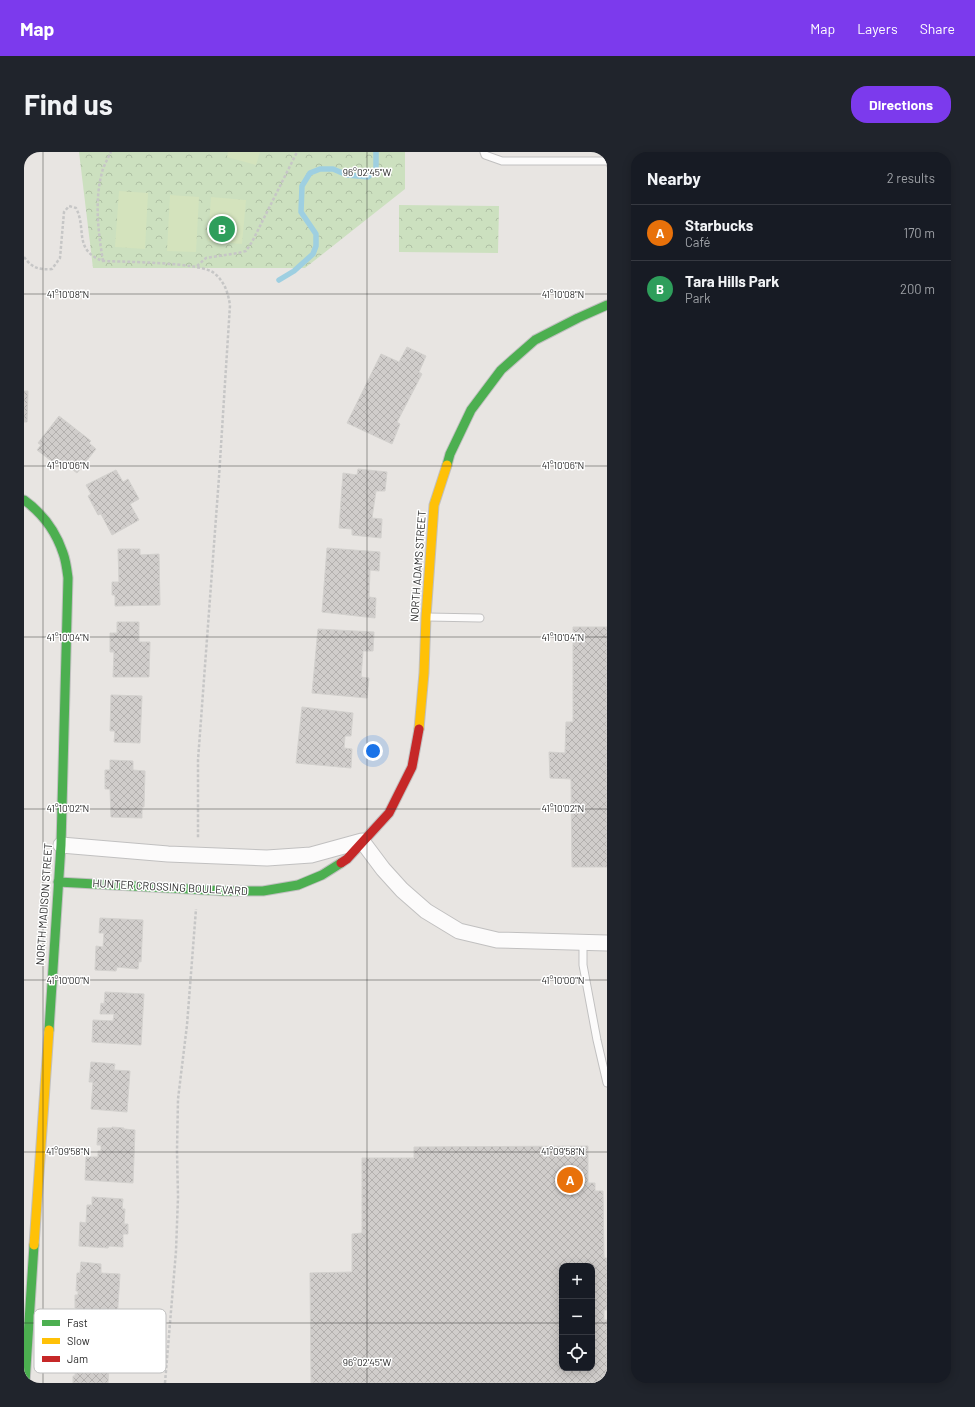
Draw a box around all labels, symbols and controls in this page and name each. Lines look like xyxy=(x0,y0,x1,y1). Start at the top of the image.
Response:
text: Map xyxy=(20,17,54,40)
text: Map xyxy=(810,20,835,37)
text: Layers xyxy=(857,20,898,37)
text: Share xyxy=(920,20,955,37)
button: Directions xyxy=(851,86,951,123)
text: Find us xyxy=(24,87,113,121)
text: 96°02'45"W xyxy=(343,166,391,178)
text: Nearby xyxy=(647,168,701,188)
text: 2 results xyxy=(887,170,935,186)
pin: B xyxy=(209,214,235,244)
text: Starbucks xyxy=(685,216,753,234)
text: A xyxy=(656,225,664,241)
text: 170 m xyxy=(904,225,935,241)
text: Café xyxy=(685,234,710,250)
text: Tara Hills Park xyxy=(685,272,779,290)
text: B xyxy=(656,281,664,297)
text: 200 m xyxy=(900,281,935,297)
text: 41°10'08"N xyxy=(47,288,89,300)
text: 41°10'08"N xyxy=(542,288,584,300)
text: Park xyxy=(685,290,711,306)
text: 41°10'06"N xyxy=(47,459,89,471)
text: 41°10'06"N xyxy=(542,459,584,471)
street label: NORTH ADAMS STREET xyxy=(407,510,428,622)
text: 41°10'04"N xyxy=(47,631,89,643)
text: 41°10'04"N xyxy=(542,631,584,643)
your location xyxy=(363,741,383,761)
text: 41°10'02"N xyxy=(47,802,89,814)
text: 41°10'02"N xyxy=(542,802,584,814)
street label: NORTH MADISON STREET xyxy=(33,842,54,966)
street label: HUNTER CROSSING BOULEVARD xyxy=(92,876,248,897)
text: 41°10'00"N xyxy=(46,974,90,986)
text: 41°10'00"N xyxy=(541,974,585,986)
text: 41°09'58"N xyxy=(46,1145,90,1157)
text: 41°09'58"N xyxy=(541,1145,585,1157)
pin: A xyxy=(557,1165,583,1195)
map controls xyxy=(559,1263,595,1371)
button: + xyxy=(559,1263,595,1299)
button: − xyxy=(559,1299,595,1335)
legend xyxy=(34,1309,166,1373)
text: Fast xyxy=(67,1316,88,1329)
text: Slow xyxy=(67,1334,90,1347)
button: locate xyxy=(559,1335,595,1371)
text: Jam xyxy=(67,1352,88,1365)
text: 96°02'45"W xyxy=(343,1356,391,1368)

